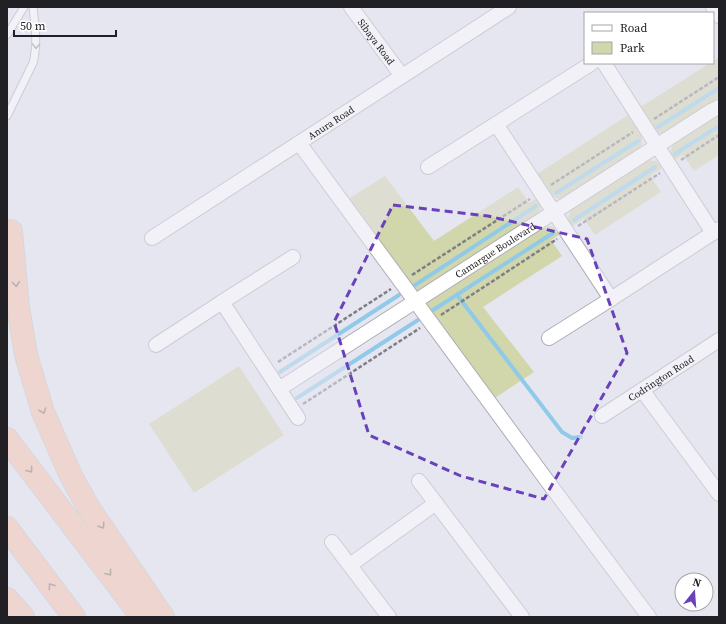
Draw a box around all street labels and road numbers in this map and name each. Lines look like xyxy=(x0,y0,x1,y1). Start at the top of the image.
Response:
street label: Sibaya Road xyxy=(355,16,398,67)
street label: Anura Road xyxy=(305,102,357,142)
street label: Camargue Boulevard xyxy=(452,219,538,281)
street label: Codrington Road xyxy=(625,352,696,404)

